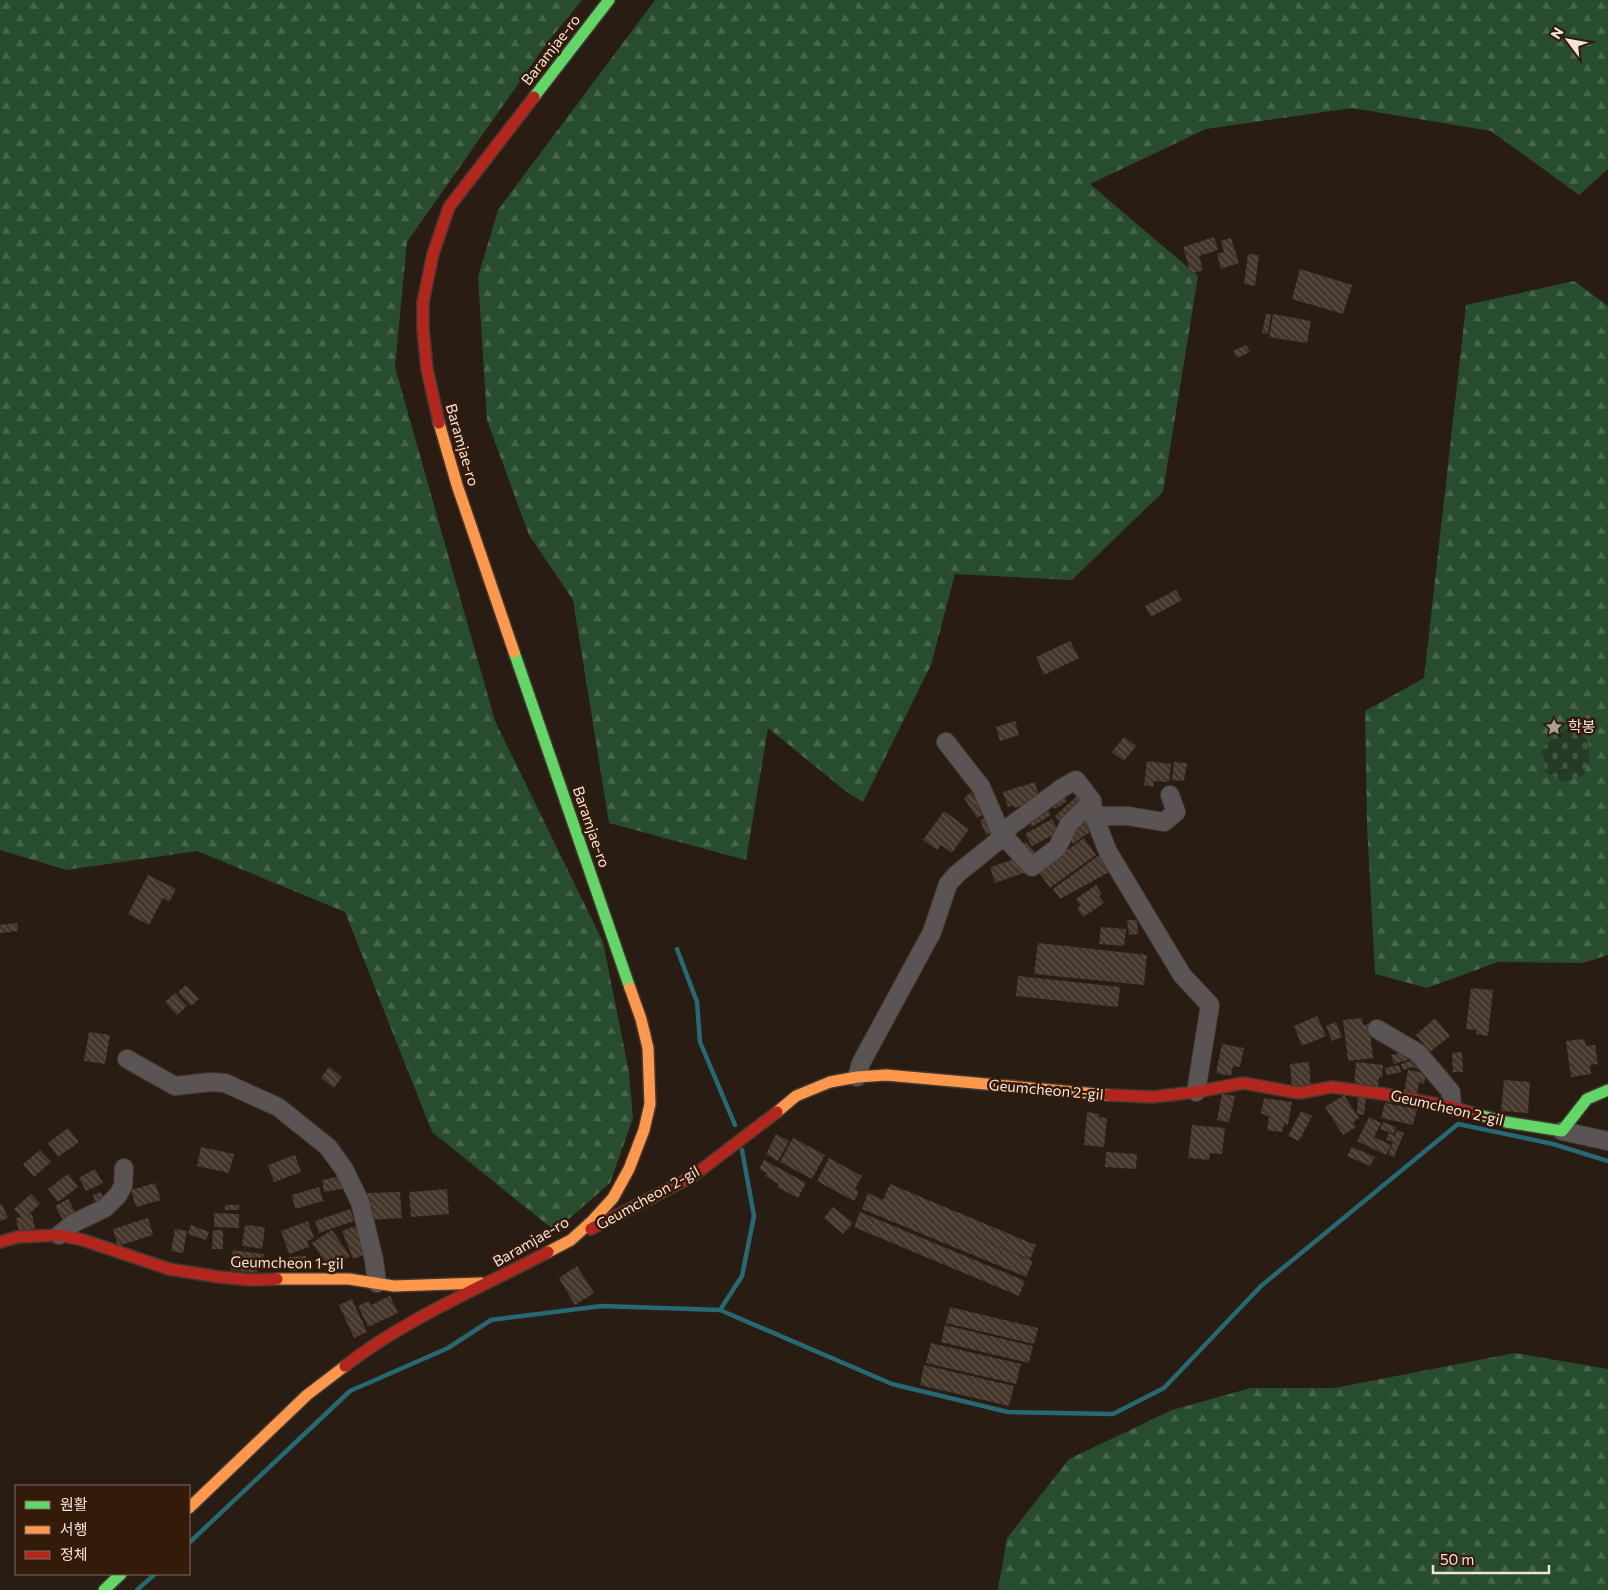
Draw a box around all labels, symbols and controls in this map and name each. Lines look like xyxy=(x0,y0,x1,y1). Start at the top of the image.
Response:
street label: Baramjae-ro xyxy=(517,10,583,88)
north arrow xyxy=(1543,15,1593,65)
text: N xyxy=(1547,24,1567,42)
street label: Baramjae-ro xyxy=(443,401,483,488)
place icon: 학봉 xyxy=(1544,717,1564,737)
place label: 학봉 xyxy=(1568,717,1596,735)
street label: Baramjae-ro xyxy=(570,784,614,870)
street label: Geumcheon 2-gil xyxy=(988,1075,1104,1103)
street label: Geumcheon 2-gil xyxy=(1389,1085,1505,1129)
street label: Geumcheon 2-gil xyxy=(593,1161,702,1233)
street label: Baramjae-ro xyxy=(489,1212,572,1270)
street label: Geumcheon 1-gil xyxy=(230,1252,344,1272)
legend xyxy=(15,1485,190,1575)
text: 원활 xyxy=(60,1495,88,1513)
text: 서행 xyxy=(60,1520,88,1538)
scale bar xyxy=(1433,1542,1549,1574)
text: 정체 xyxy=(60,1545,88,1563)
text: 50 m xyxy=(1440,1550,1474,1568)

